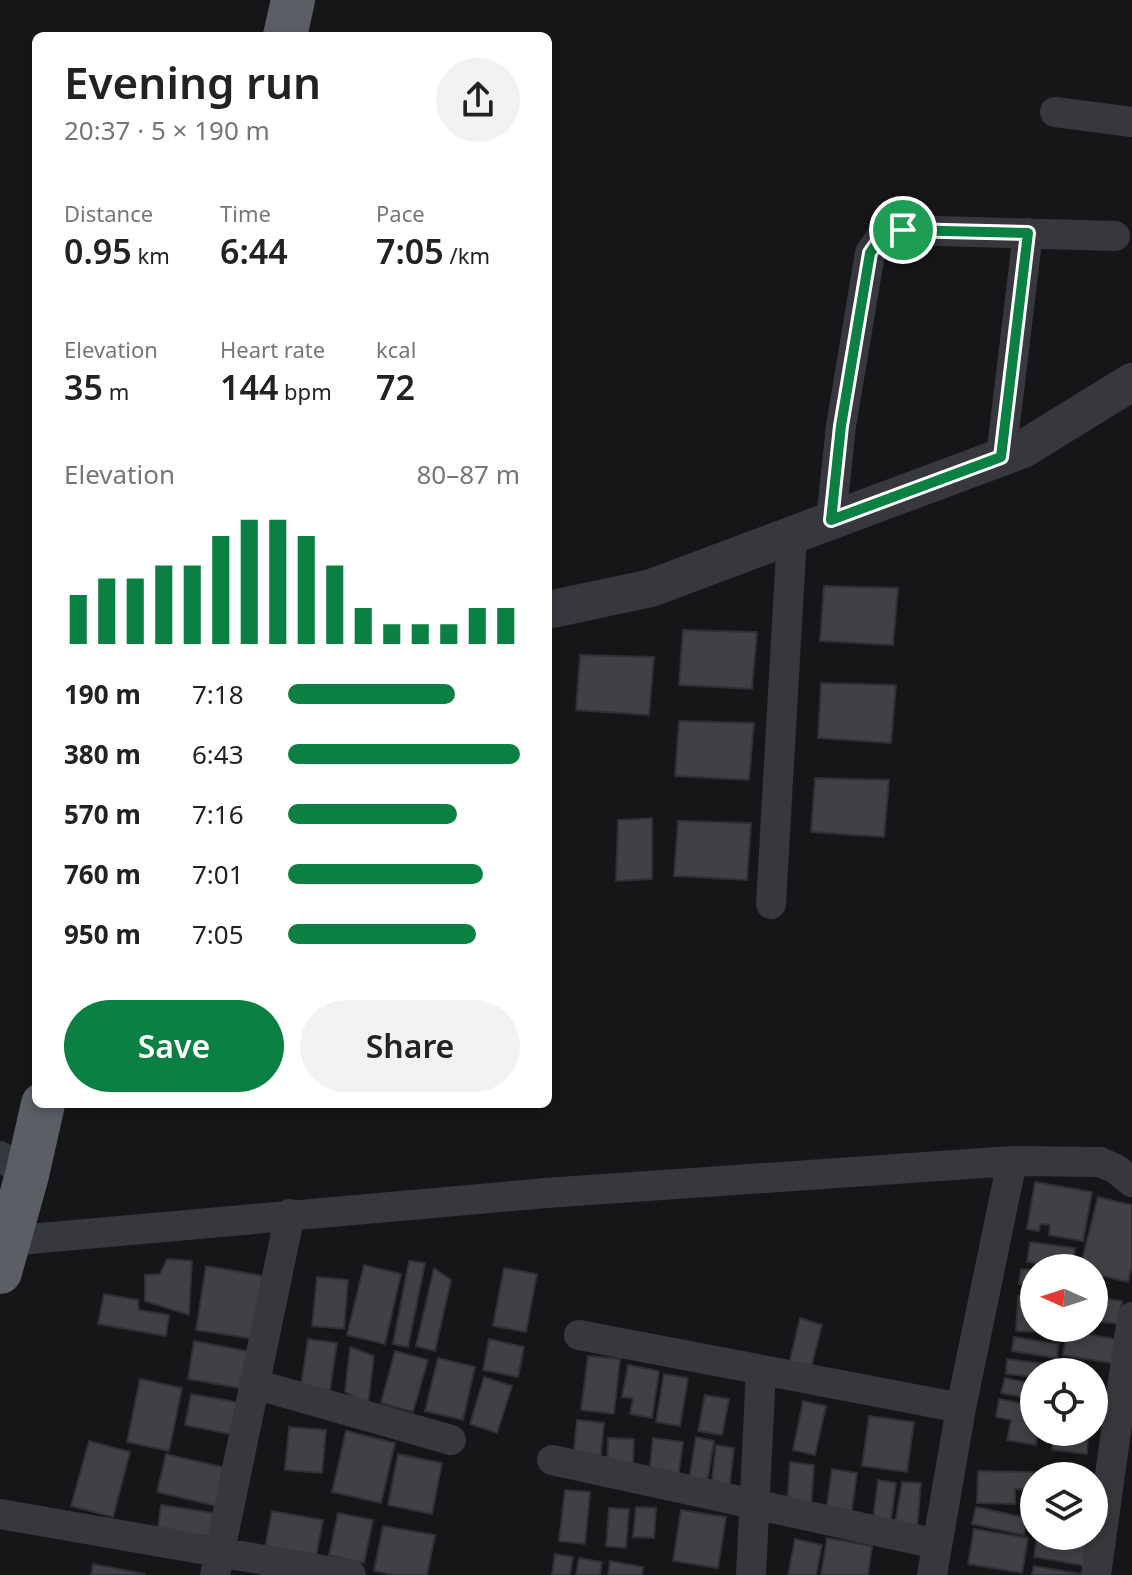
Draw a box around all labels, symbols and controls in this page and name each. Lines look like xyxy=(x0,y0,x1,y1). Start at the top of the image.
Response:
text: Evening run xyxy=(64,52,321,112)
button: share xyxy=(436,58,520,142)
text: 20:37 · 5 × 190 m xyxy=(64,112,270,148)
pin xyxy=(869,196,937,264)
text: Distance xyxy=(64,198,153,228)
text: Time xyxy=(220,198,271,228)
text: Pace xyxy=(376,198,425,228)
icon: arrive xyxy=(881,208,925,252)
text: 0.95 xyxy=(64,228,132,274)
text: 6:44 xyxy=(220,228,288,274)
text: 7:05 xyxy=(376,228,444,274)
text: km xyxy=(132,240,170,270)
text: /km xyxy=(444,240,490,270)
text: Elevation xyxy=(64,334,158,364)
text: Heart rate xyxy=(220,334,325,364)
text: kcal xyxy=(376,334,416,364)
text: 35 xyxy=(64,364,103,410)
text: 144 xyxy=(220,364,278,410)
text: 72 xyxy=(376,364,415,410)
text: m xyxy=(103,376,129,406)
text: bpm xyxy=(278,376,332,406)
text: Elevation xyxy=(64,456,175,492)
text: 80–87 m xyxy=(416,456,520,492)
text: 190 m xyxy=(64,676,141,712)
text: 7:18 xyxy=(192,676,244,712)
text: 380 m xyxy=(64,736,141,772)
text: 6:43 xyxy=(192,736,244,772)
text: 570 m xyxy=(64,796,141,832)
text: 7:16 xyxy=(192,796,244,832)
text: 760 m xyxy=(64,856,141,892)
text: 7:01 xyxy=(192,856,244,892)
text: 950 m xyxy=(64,916,141,952)
text: 7:05 xyxy=(192,916,244,952)
button: Save xyxy=(64,1000,284,1092)
button: Share xyxy=(300,1000,520,1092)
north arrow xyxy=(1020,1254,1108,1342)
map controls xyxy=(1020,1254,1108,1550)
button: locate xyxy=(1020,1358,1108,1446)
button: layers xyxy=(1020,1462,1108,1550)

